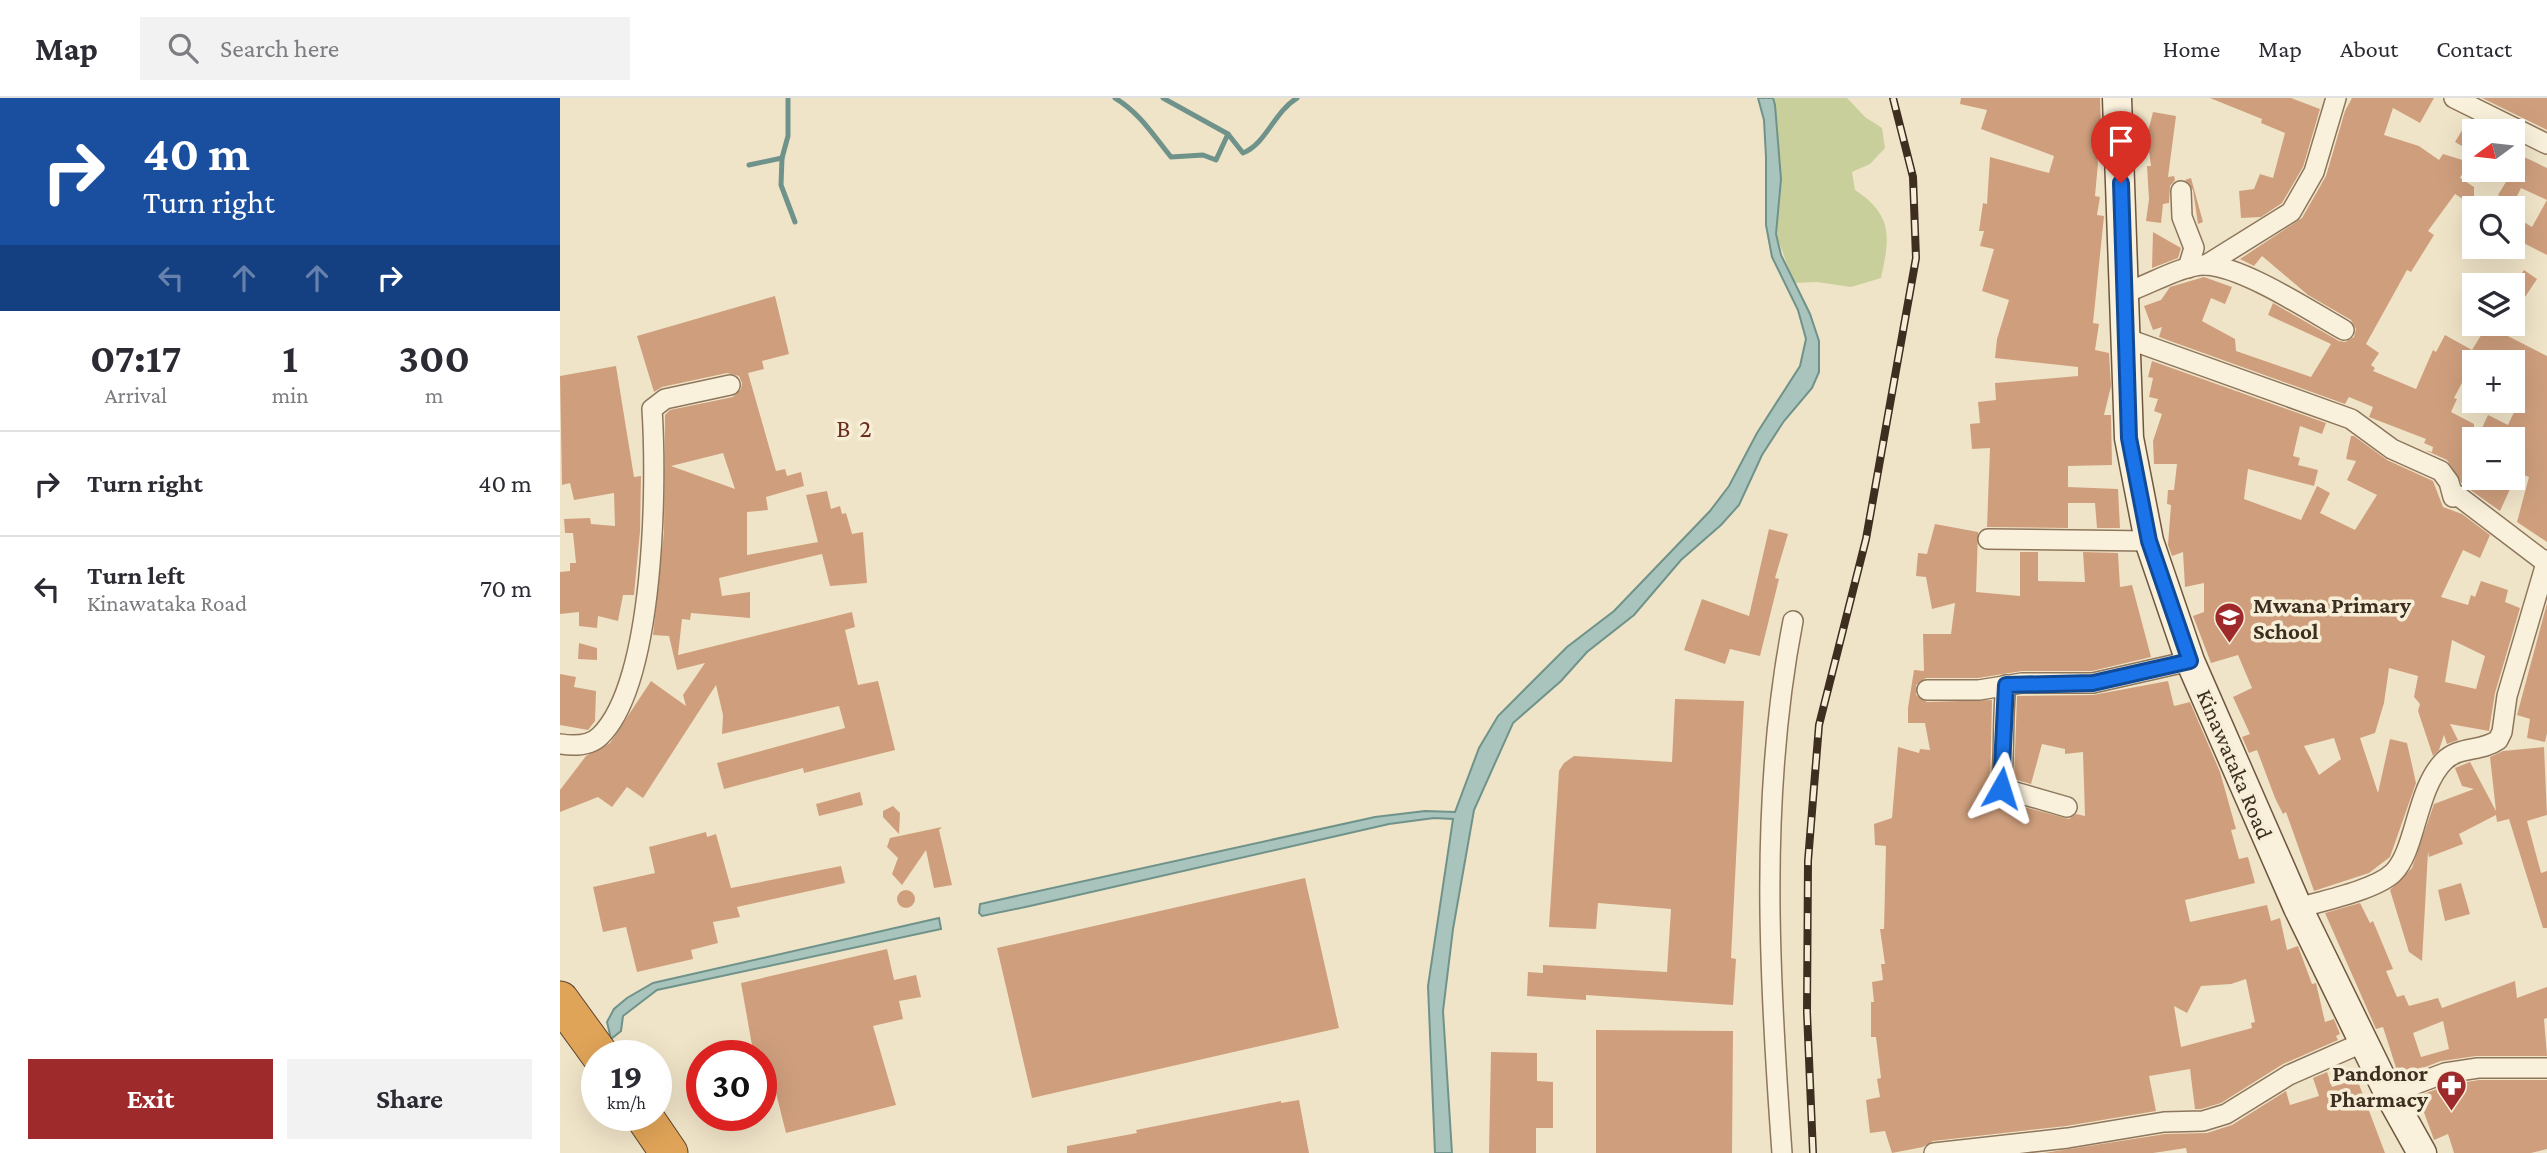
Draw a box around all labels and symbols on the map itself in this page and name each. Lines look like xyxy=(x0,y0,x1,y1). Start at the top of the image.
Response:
pin xyxy=(2091,111,2151,183)
north arrow xyxy=(2462,119,2525,182)
district label: B 2 xyxy=(836,414,874,443)
place label: Mwana Primary School xyxy=(2253,592,2412,644)
school or university icon: Mwana Primary School xyxy=(2213,601,2247,645)
street label: Kinawataka Road xyxy=(2192,685,2278,843)
position arrow xyxy=(1964,751,2038,825)
speed limit sign: 30 xyxy=(686,1040,777,1131)
place label: Pandonor Pharmacy xyxy=(2329,1060,2429,1112)
pharmacy icon: Pandonor Pharmacy xyxy=(2434,1069,2468,1113)

